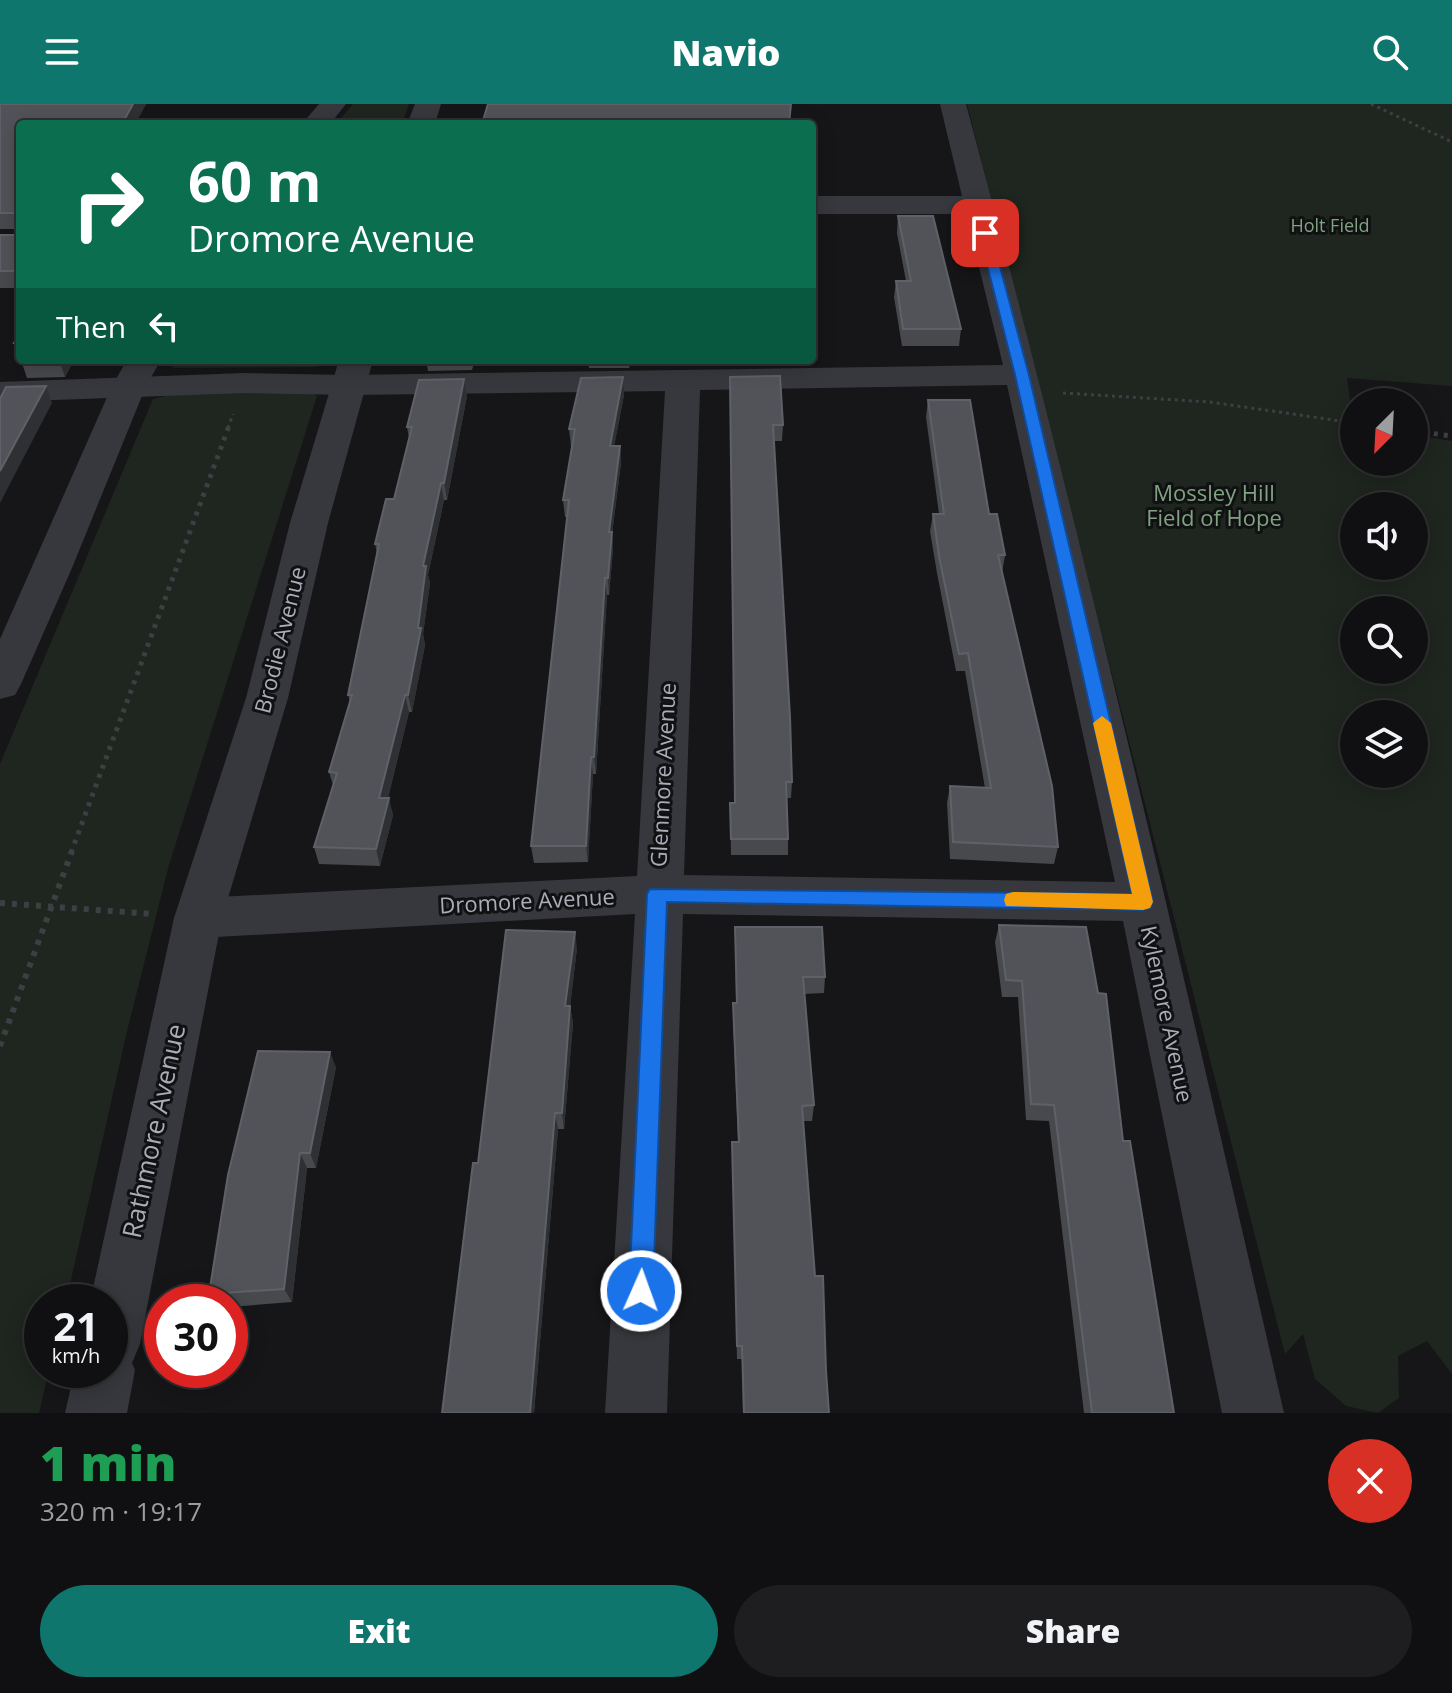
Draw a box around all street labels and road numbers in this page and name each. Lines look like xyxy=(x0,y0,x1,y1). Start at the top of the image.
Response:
street label: Brodie Avenue xyxy=(246,563,312,716)
street label: Glenmore Avenue xyxy=(642,682,682,868)
street label: Dromore Avenue xyxy=(439,880,615,920)
street label: Kylemore Avenue xyxy=(1135,923,1201,1105)
street label: Rathmore Avenue xyxy=(113,1020,193,1241)

